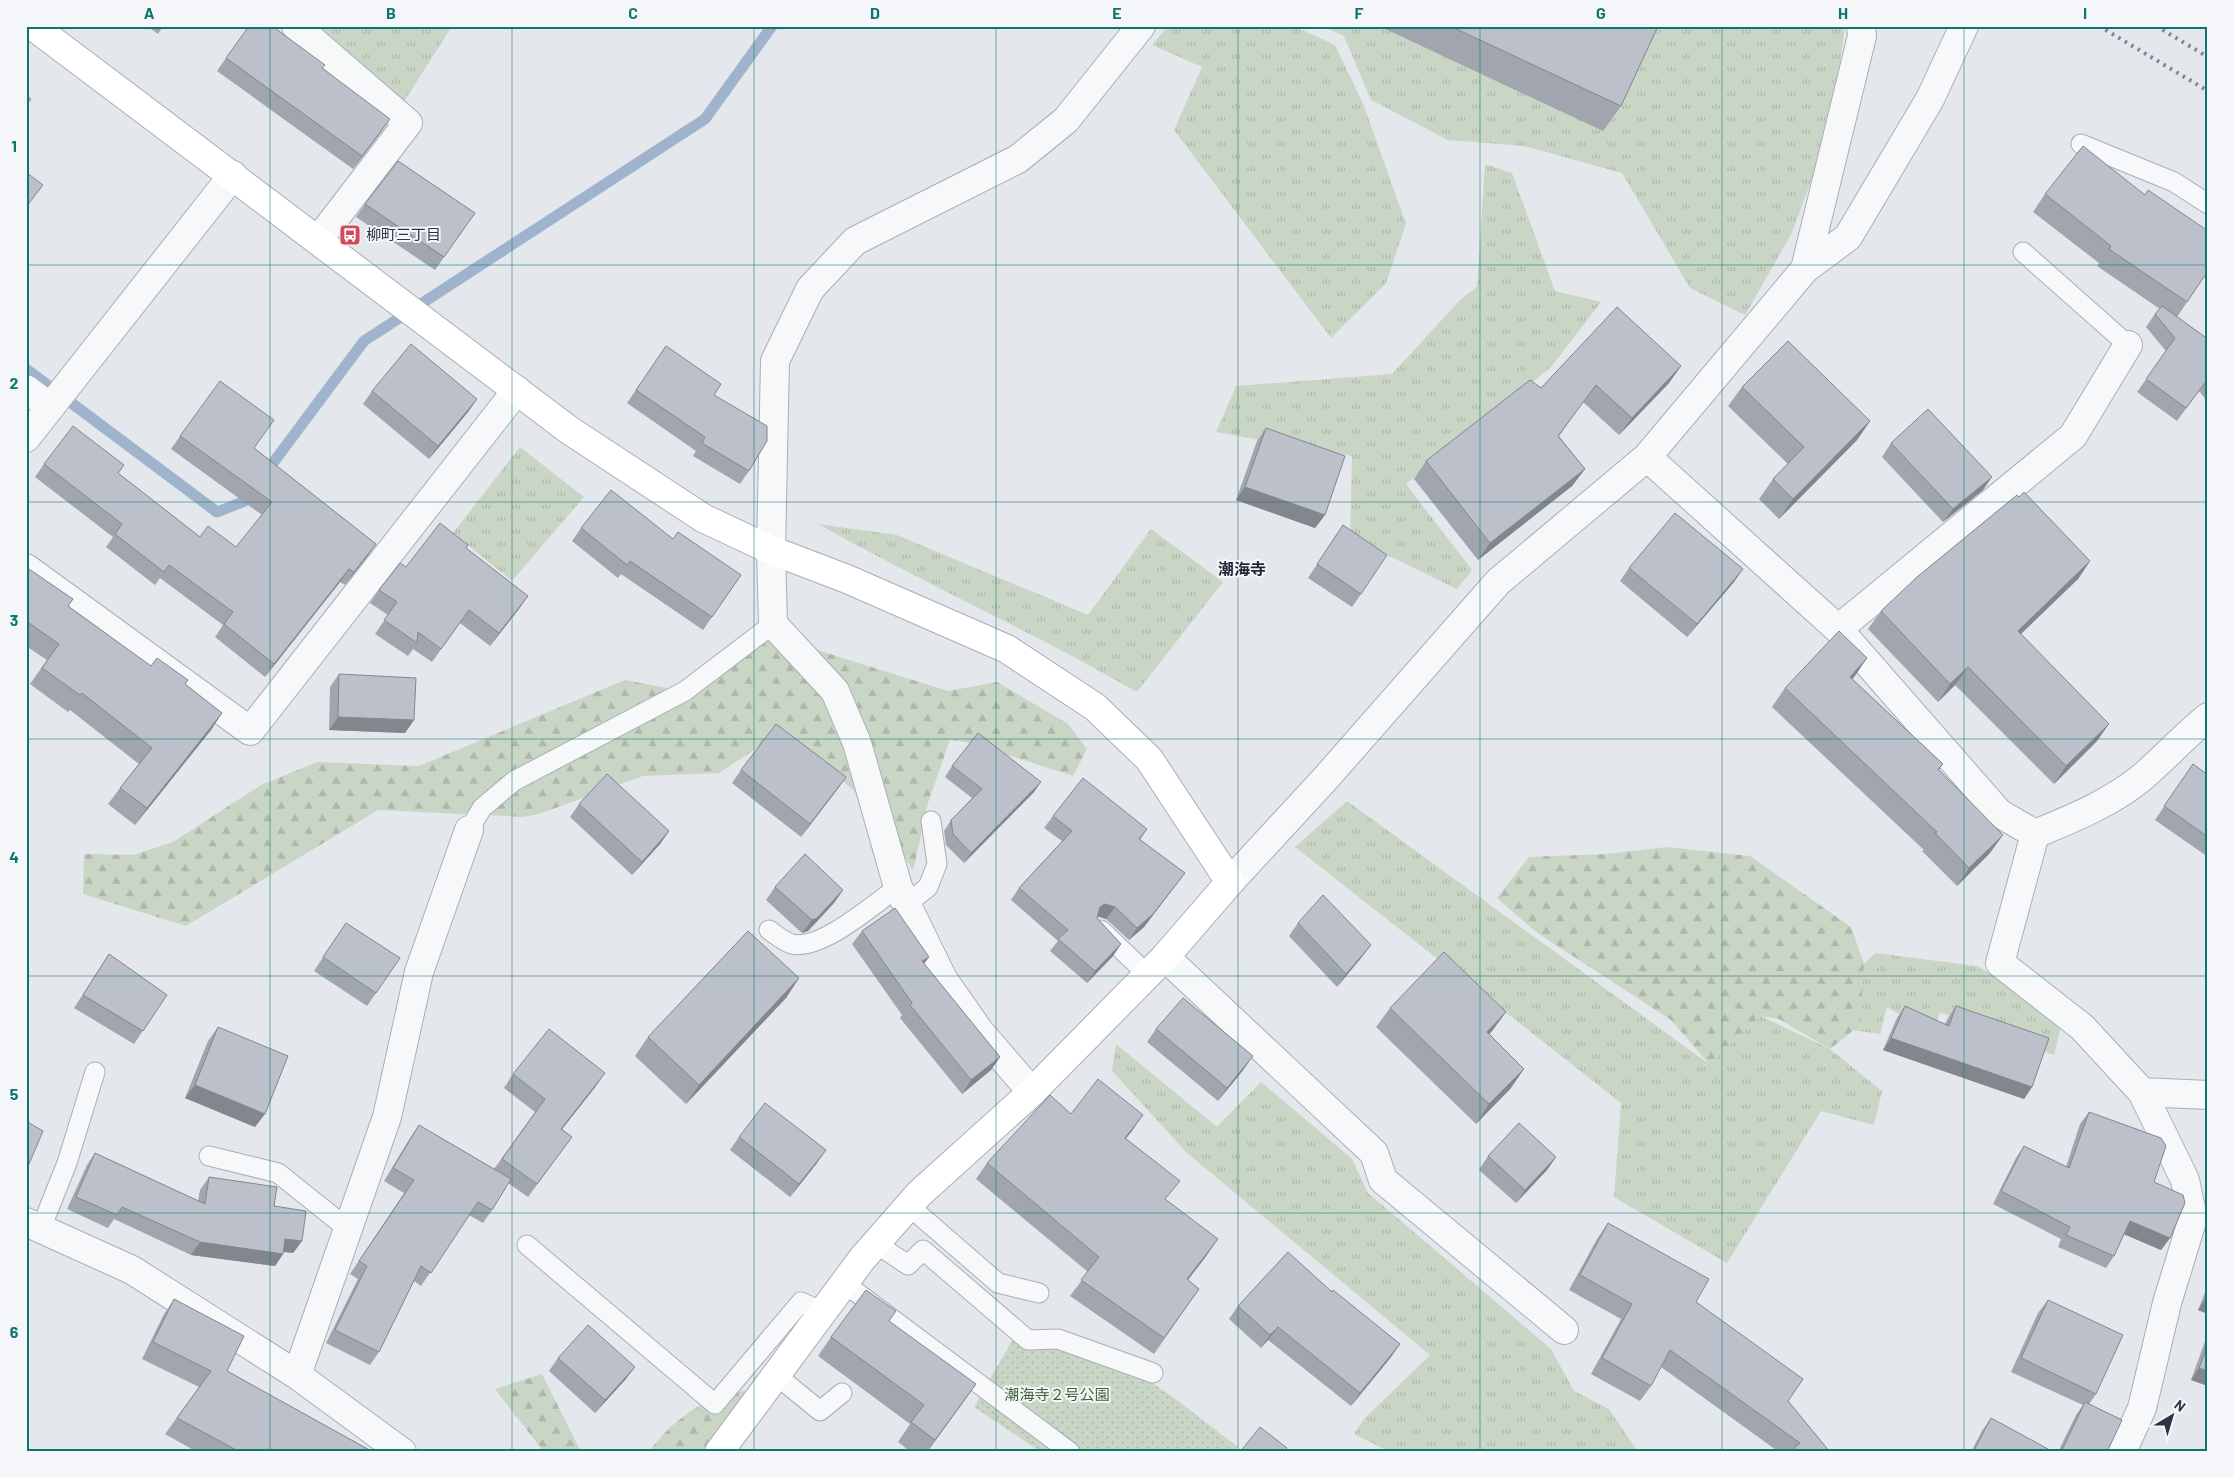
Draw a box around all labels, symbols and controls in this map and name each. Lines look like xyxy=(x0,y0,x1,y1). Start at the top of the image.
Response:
text: A xyxy=(144,3,155,22)
text: B xyxy=(386,3,396,22)
text: C xyxy=(628,3,638,22)
text: D xyxy=(870,3,880,22)
text: E xyxy=(1112,3,1122,22)
text: F xyxy=(1355,3,1364,22)
text: G xyxy=(1596,3,1606,22)
text: H xyxy=(1838,3,1848,22)
text: I xyxy=(2083,3,2087,22)
text: 1 xyxy=(11,136,17,155)
bus stop icon: 柳町三丁目 xyxy=(338,223,362,247)
place label: 柳町三丁目 xyxy=(366,225,441,243)
text: 2 xyxy=(10,373,19,392)
district label: 潮海寺 xyxy=(1218,559,1266,578)
text: 3 xyxy=(10,610,18,629)
text: 4 xyxy=(9,847,19,866)
text: 5 xyxy=(10,1084,19,1103)
text: 6 xyxy=(10,1322,19,1341)
park label: 潮海寺２号公園 xyxy=(1004,1385,1110,1403)
north arrow xyxy=(2146,1390,2196,1440)
text: N xyxy=(2171,1396,2189,1415)

